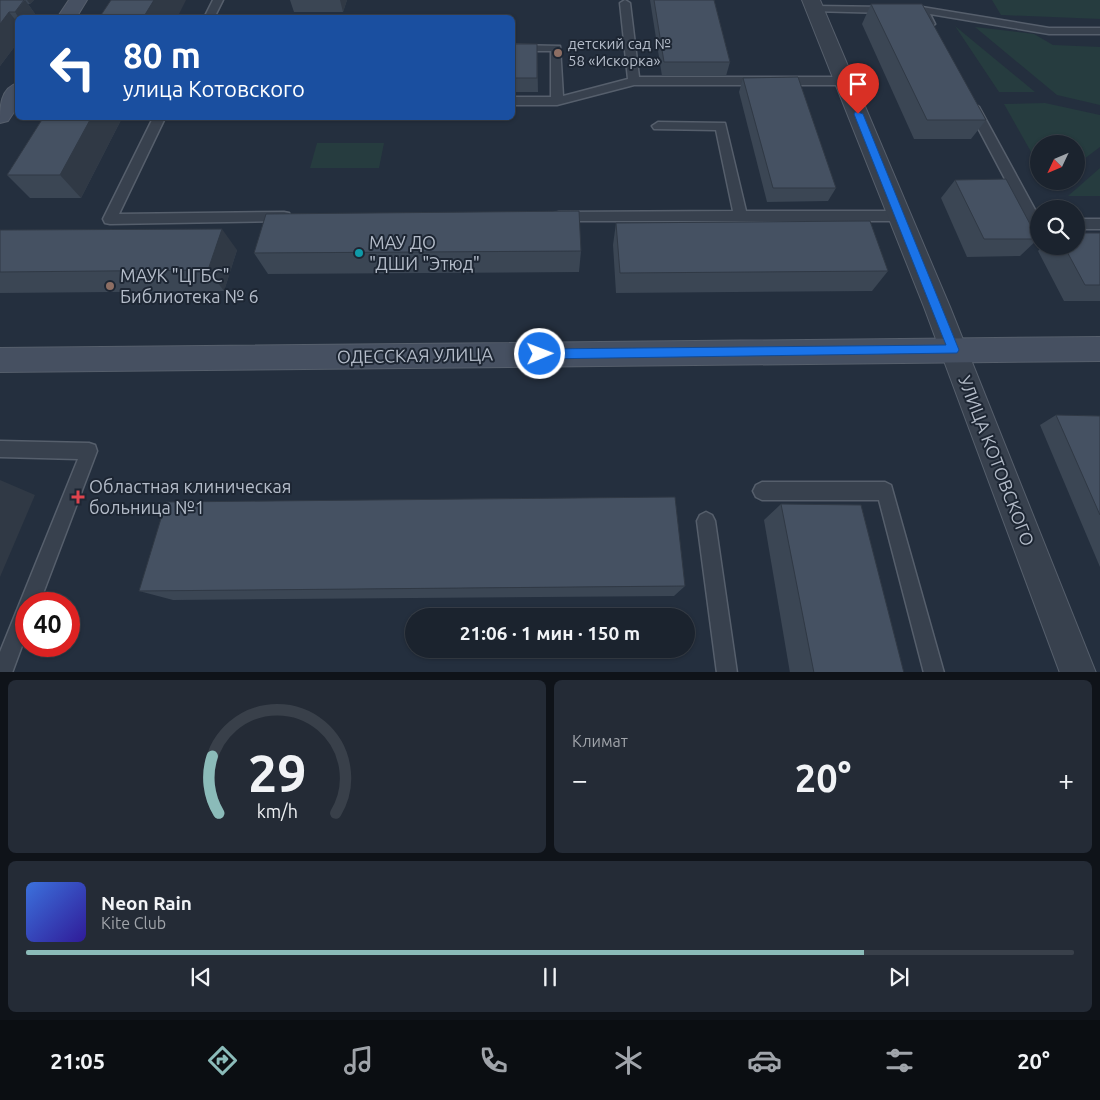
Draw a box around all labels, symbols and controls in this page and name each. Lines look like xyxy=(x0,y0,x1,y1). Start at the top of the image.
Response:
icon: left xyxy=(40,35,105,100)
text: 80 m xyxy=(123,35,201,75)
place label: детский сад № 58 «Искорка» xyxy=(568,35,671,69)
marker: детский сад № 58 «Искорка» xyxy=(552,47,564,59)
pin xyxy=(837,63,879,114)
icon: arrive xyxy=(844,70,872,98)
text: улица Котовского xyxy=(123,76,305,101)
north arrow xyxy=(1030,135,1085,190)
map controls xyxy=(1030,135,1085,255)
button: search xyxy=(1030,200,1085,255)
place label: МАУ ДО "ДШИ "Этюд" xyxy=(369,232,480,273)
marker: МАУ ДО "ДШИ "Этюд" xyxy=(353,247,365,259)
place label: МАУК "ЦГБС" Библиотека № 6 xyxy=(120,265,259,306)
marker: МАУК "ЦГБС" Библиотека № 6 xyxy=(104,280,116,292)
position arrow xyxy=(513,327,565,379)
street label: ОДЕССКАЯ УЛИЦА xyxy=(337,344,494,366)
street label: УЛИЦА КОТОВСКОГО xyxy=(955,373,1039,549)
place label: Областная клиническая больница №1 xyxy=(89,476,291,517)
marker: Областная клиническая больница №1 xyxy=(71,490,85,504)
speed limit sign: 40 xyxy=(15,592,80,657)
text: 21:06 · 1 мин · 150 m xyxy=(460,622,640,644)
text: Климат xyxy=(572,732,628,750)
text: 29 xyxy=(248,744,306,802)
text: 20° xyxy=(795,757,851,799)
text: − xyxy=(572,764,588,795)
text: + xyxy=(1058,764,1074,795)
text: km/h xyxy=(256,801,298,821)
text: Neon Rain xyxy=(101,892,192,914)
text: Kite Club xyxy=(101,914,166,932)
icon: previous xyxy=(187,963,215,991)
icon: pause xyxy=(536,963,564,991)
icon: next xyxy=(885,963,913,991)
icon: directions xyxy=(205,1043,240,1078)
icon: music xyxy=(341,1043,376,1078)
icon: phone xyxy=(476,1043,511,1078)
icon: climate xyxy=(611,1043,646,1078)
icon: car xyxy=(747,1043,782,1078)
icon: filters xyxy=(882,1043,917,1078)
text: 21:05 xyxy=(50,1048,105,1073)
text: 20° xyxy=(1017,1048,1050,1073)

